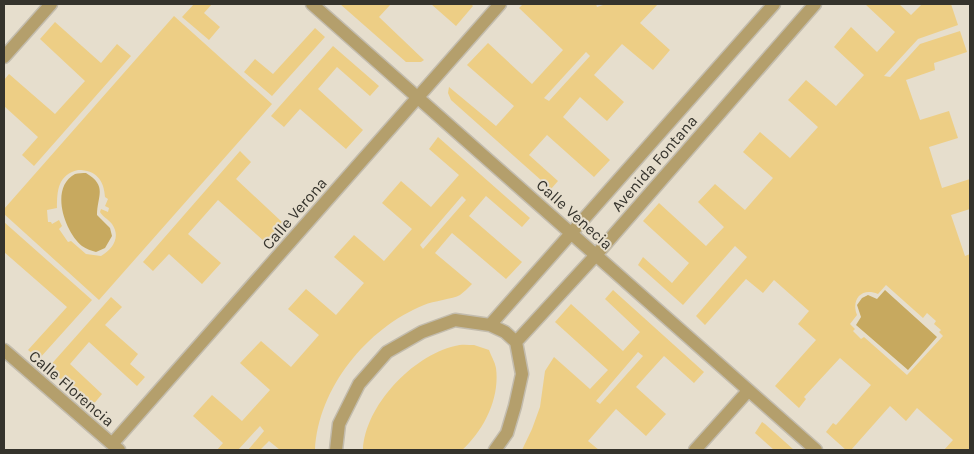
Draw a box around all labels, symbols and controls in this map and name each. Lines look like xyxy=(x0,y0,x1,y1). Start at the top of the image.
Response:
street label: Avenida Fontana xyxy=(607,111,701,215)
street label: Calle Verona xyxy=(258,173,331,253)
street label: Calle Venecia xyxy=(533,175,617,254)
street label: Calle Florencia xyxy=(25,346,118,431)

